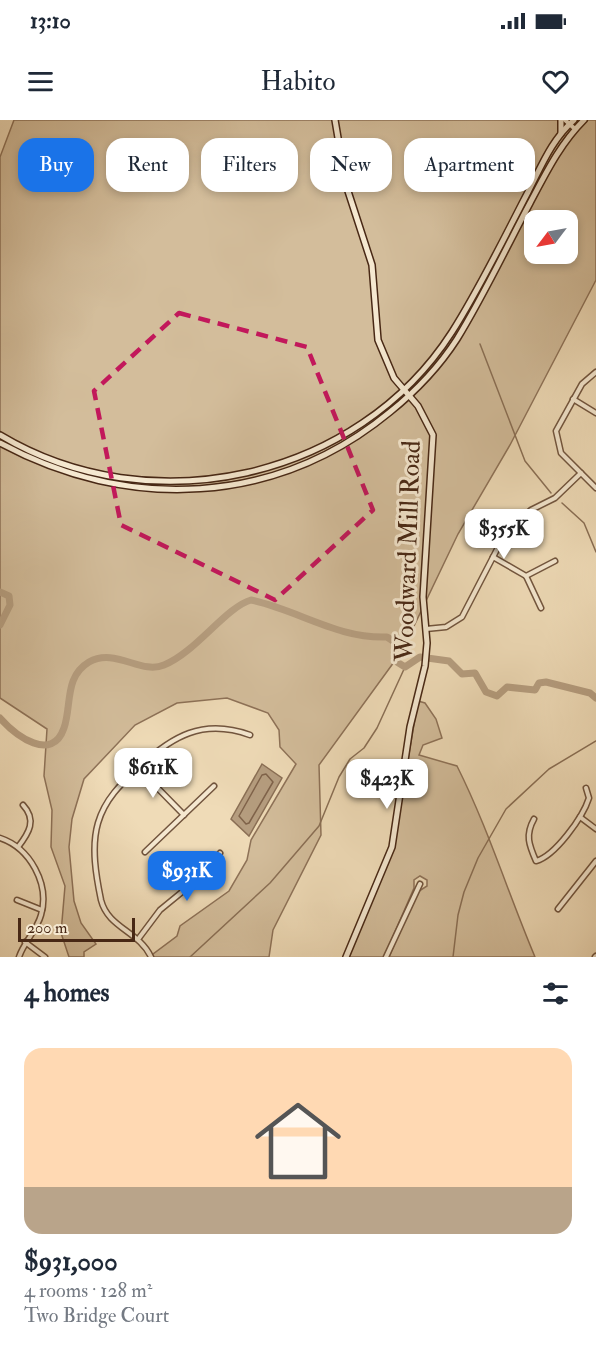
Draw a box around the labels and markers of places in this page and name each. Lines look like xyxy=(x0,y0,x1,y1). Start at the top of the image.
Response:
pin: $355K xyxy=(462,509,546,560)
pin: $611K xyxy=(111,748,195,799)
pin: $423K xyxy=(345,759,429,810)
pin: $931K xyxy=(145,851,229,902)

